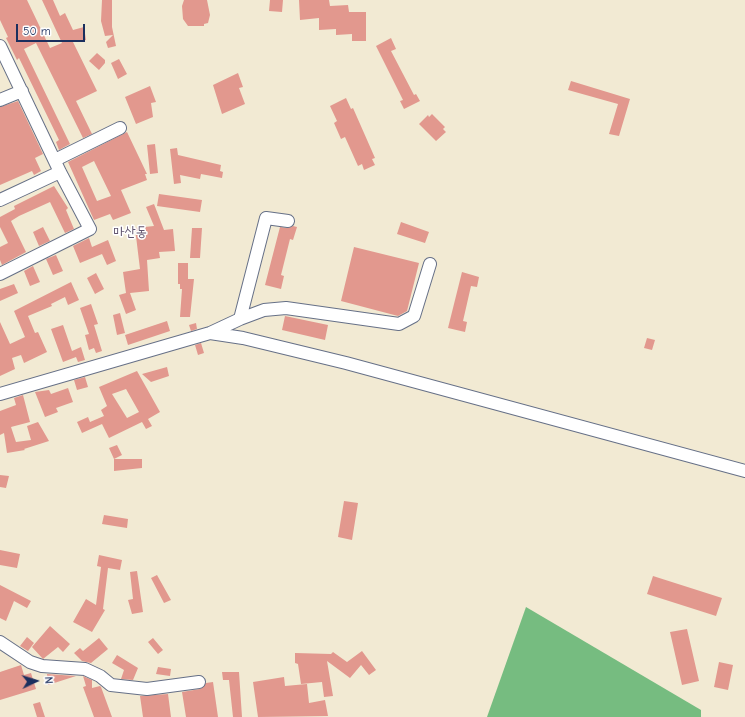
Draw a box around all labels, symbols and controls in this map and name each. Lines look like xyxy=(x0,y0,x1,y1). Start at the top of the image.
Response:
scale bar xyxy=(18,16,87,42)
text: 50 m xyxy=(23,24,51,38)
district label: 마산동 xyxy=(113,224,147,240)
north arrow xyxy=(16,661,56,701)
text: N xyxy=(42,676,55,684)

